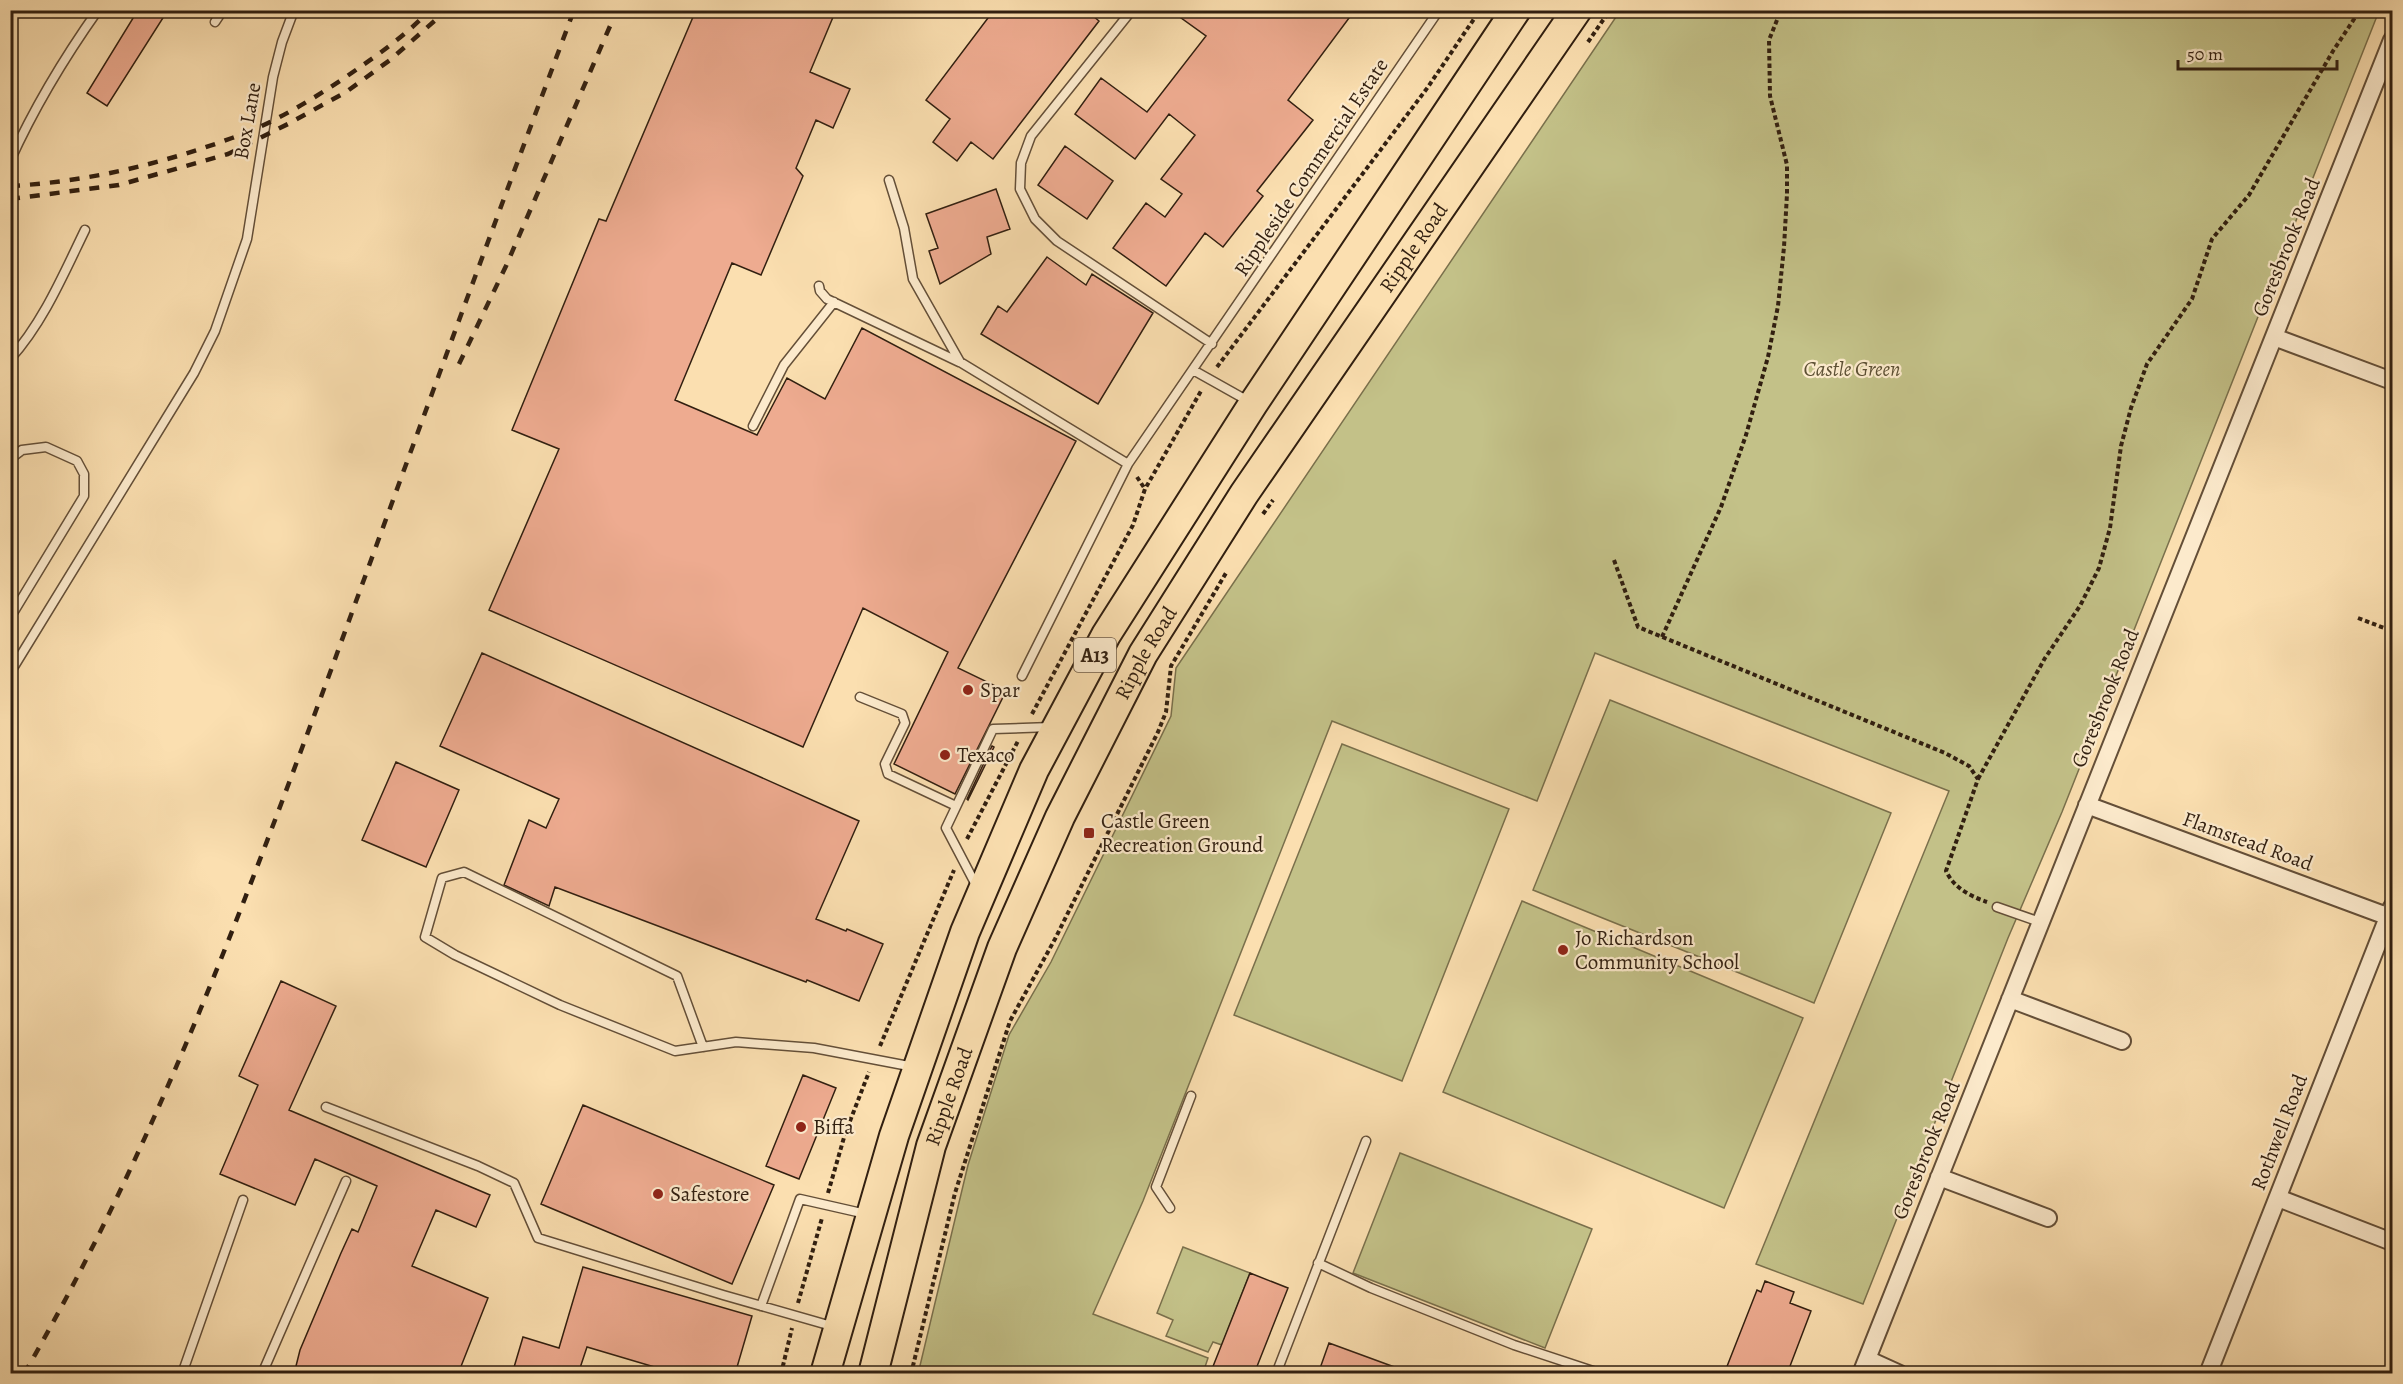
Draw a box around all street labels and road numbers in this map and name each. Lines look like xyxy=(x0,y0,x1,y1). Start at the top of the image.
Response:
street label: Rippleside Commercial Estate xyxy=(1227,52,1395,282)
street label: Box Lane xyxy=(226,80,268,162)
street label: Goresbrook Road xyxy=(2245,173,2327,321)
street label: Ripple Road xyxy=(1373,197,1455,298)
street label: Ripple Road xyxy=(1108,600,1184,704)
street label: Goresbrook Road xyxy=(2064,624,2146,772)
road number: A13 xyxy=(1074,638,1116,672)
street label: Flamstead Road xyxy=(2179,804,2318,878)
street label: Ripple Road xyxy=(918,1042,980,1150)
street label: Rothwell Road xyxy=(2244,1069,2314,1194)
street label: Goresbrook Road xyxy=(1885,1076,1967,1224)

